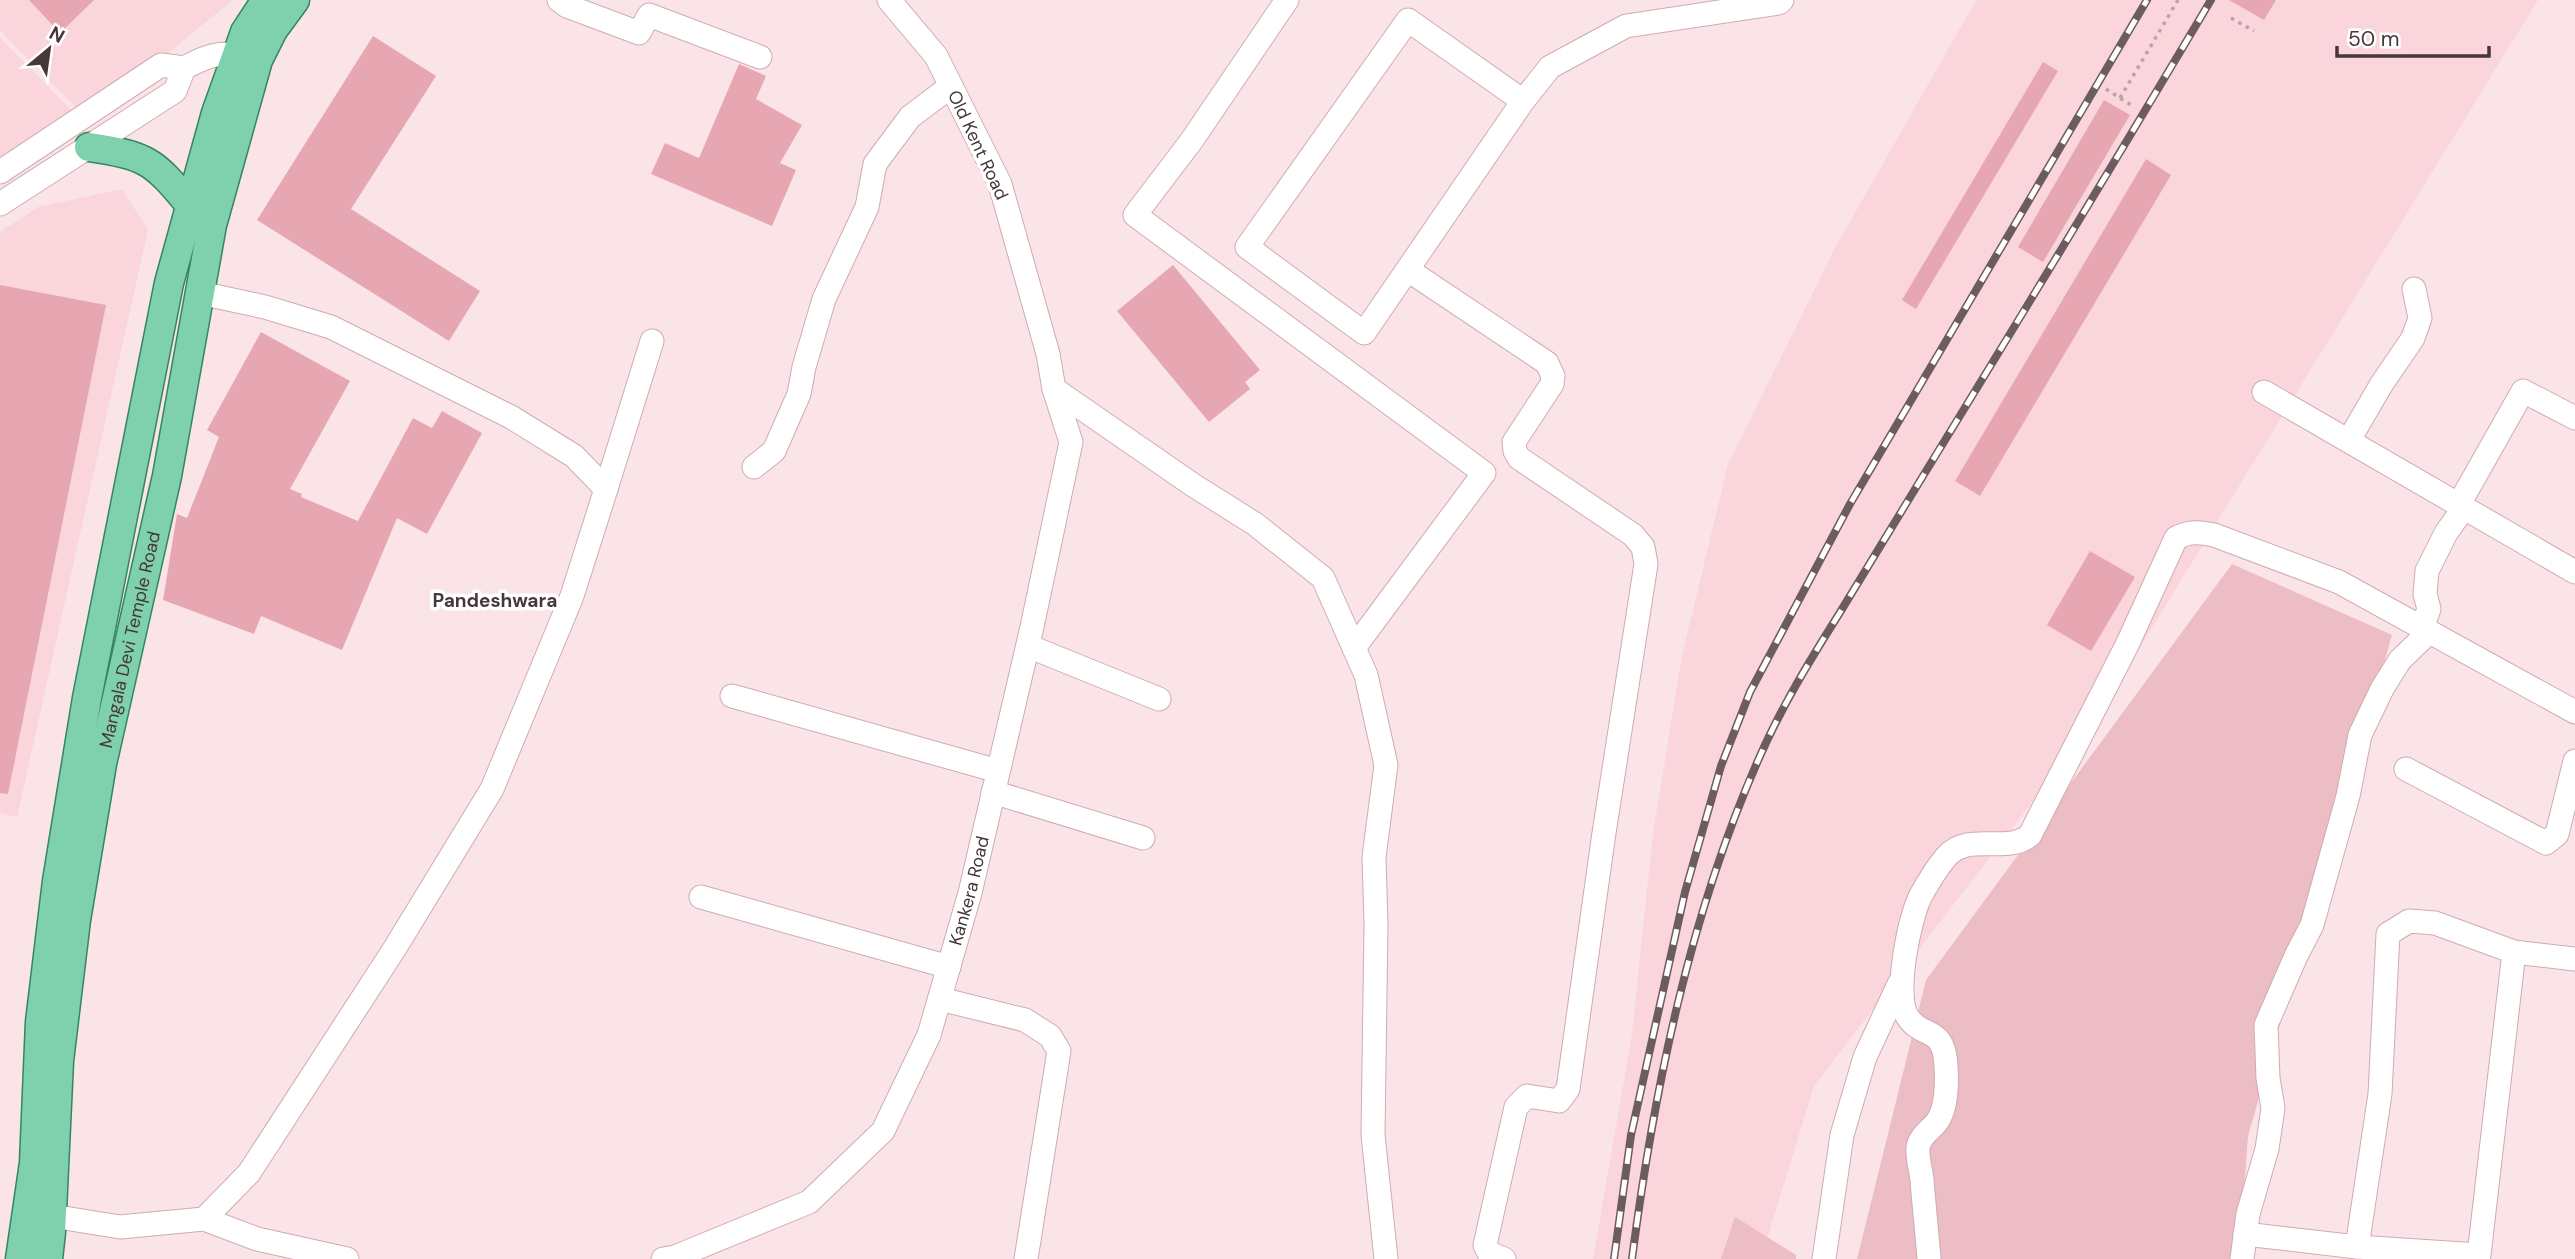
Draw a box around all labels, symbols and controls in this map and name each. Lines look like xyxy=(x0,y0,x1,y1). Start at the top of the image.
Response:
north arrow xyxy=(14,14,84,84)
scale bar xyxy=(2337,14,2489,58)
text: N xyxy=(45,20,69,49)
text: 50 m xyxy=(2348,25,2399,53)
street label: Old Kent Road xyxy=(942,86,1014,204)
street label: Mangala Devi Temple Road xyxy=(94,529,166,750)
district label: Pandeshwara xyxy=(433,588,557,613)
street label: Kankera Road xyxy=(944,834,995,948)

